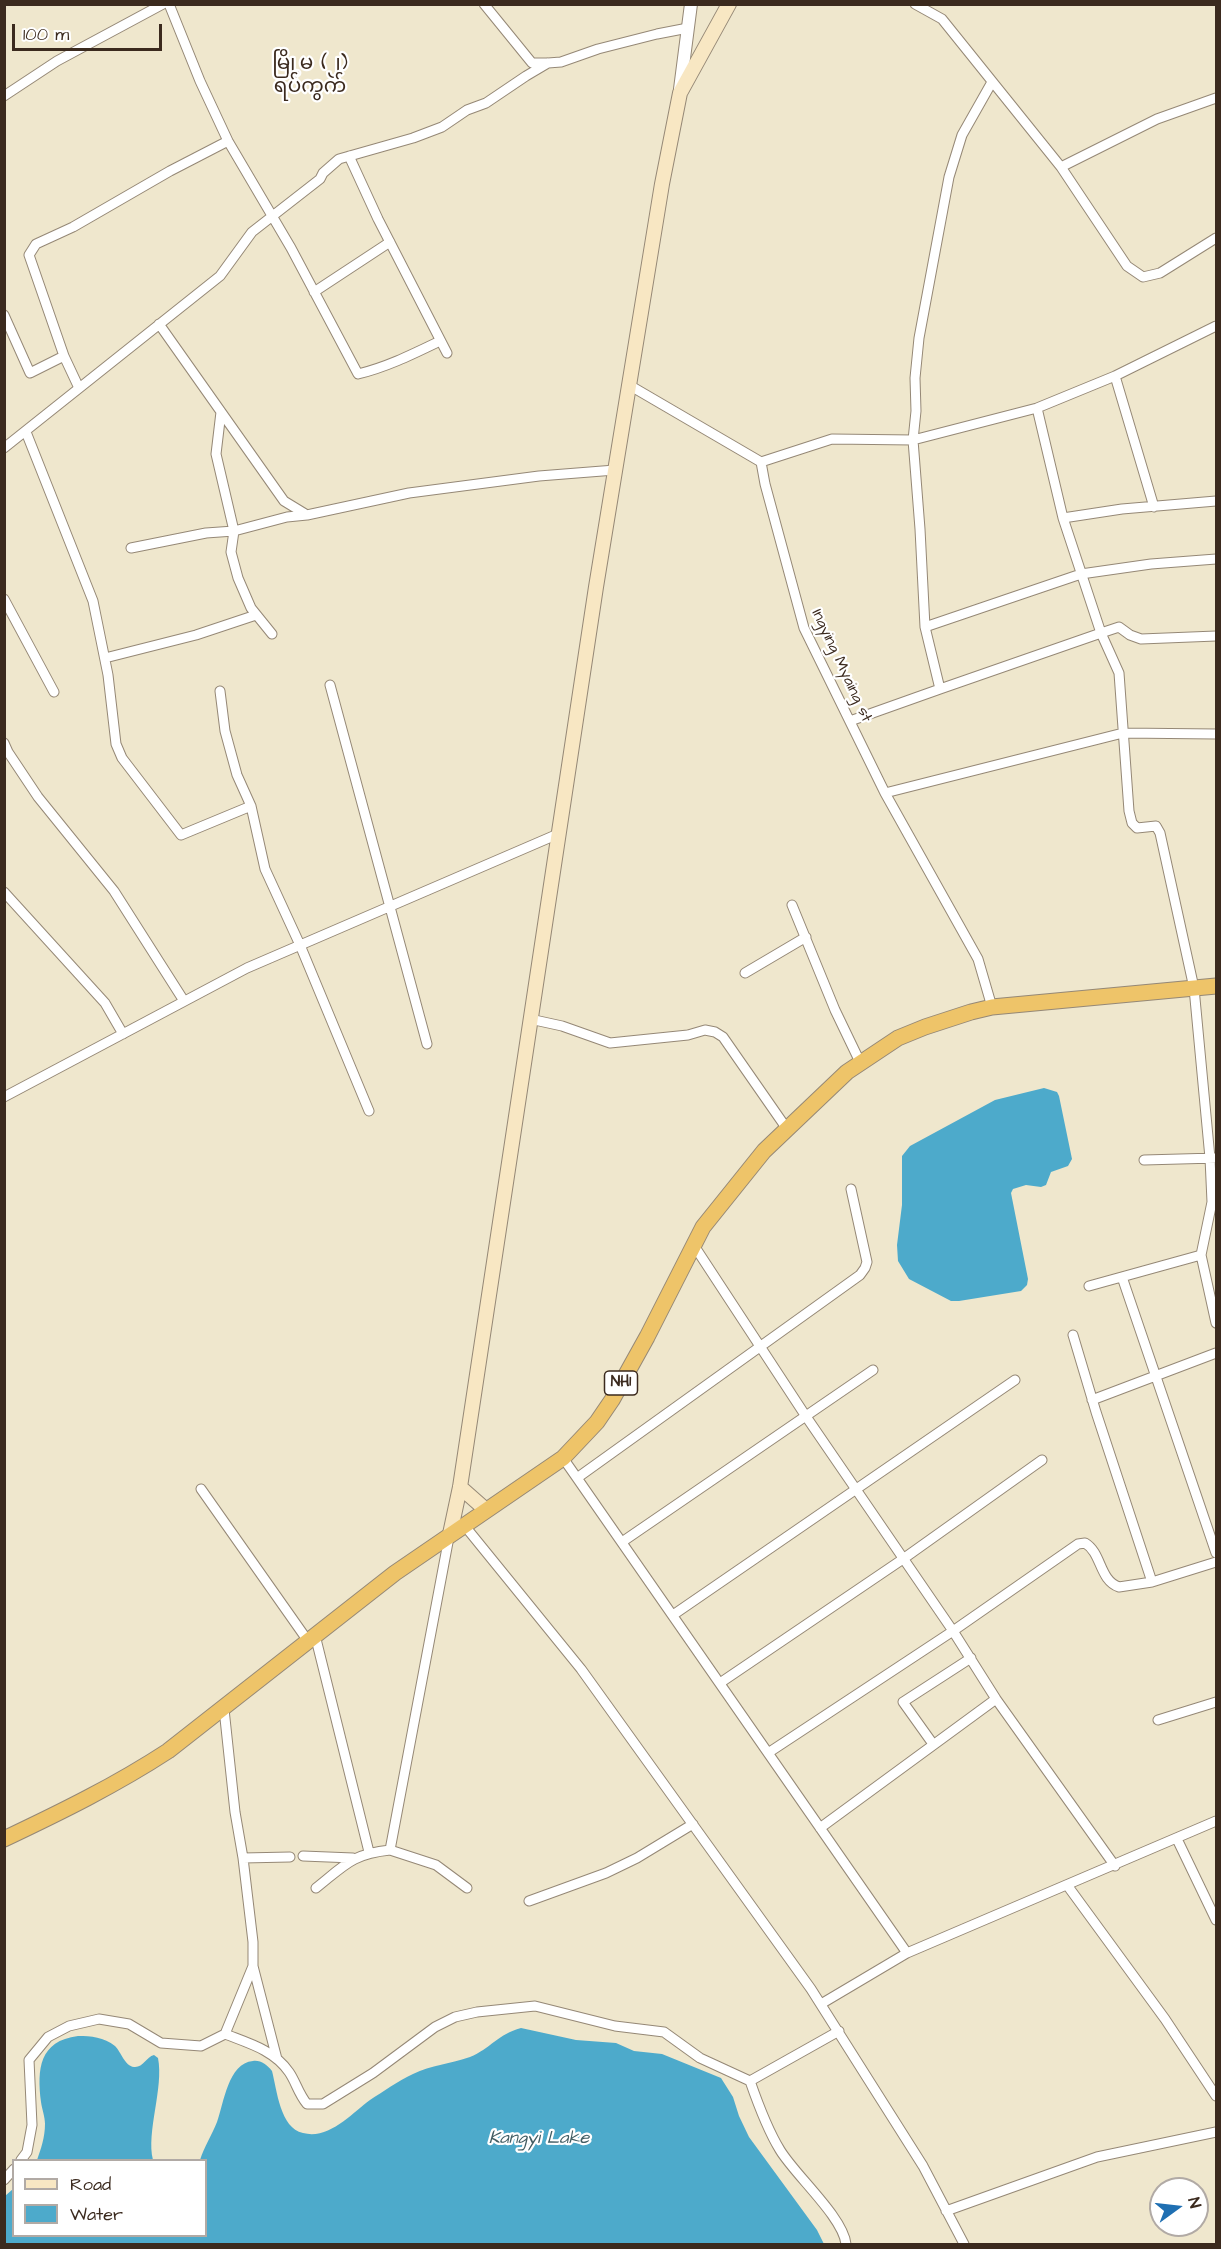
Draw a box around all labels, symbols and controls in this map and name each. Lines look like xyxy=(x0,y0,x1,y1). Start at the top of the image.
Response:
scale bar xyxy=(15,12,165,50)
text: 100 m xyxy=(23,22,69,47)
district label: မြို့မ (၂) ရပ်ကွက် xyxy=(272,53,348,100)
street label: Ingying Myaing st xyxy=(806,607,876,725)
road number: NH1 xyxy=(604,1371,638,1395)
water label: Kangyi Lake xyxy=(489,2128,589,2150)
legend xyxy=(12,2159,207,2237)
text: Road xyxy=(70,2172,111,2197)
north arrow xyxy=(1149,2177,1209,2237)
text: N xyxy=(1183,2195,1206,2211)
text: Water xyxy=(70,2202,123,2227)

